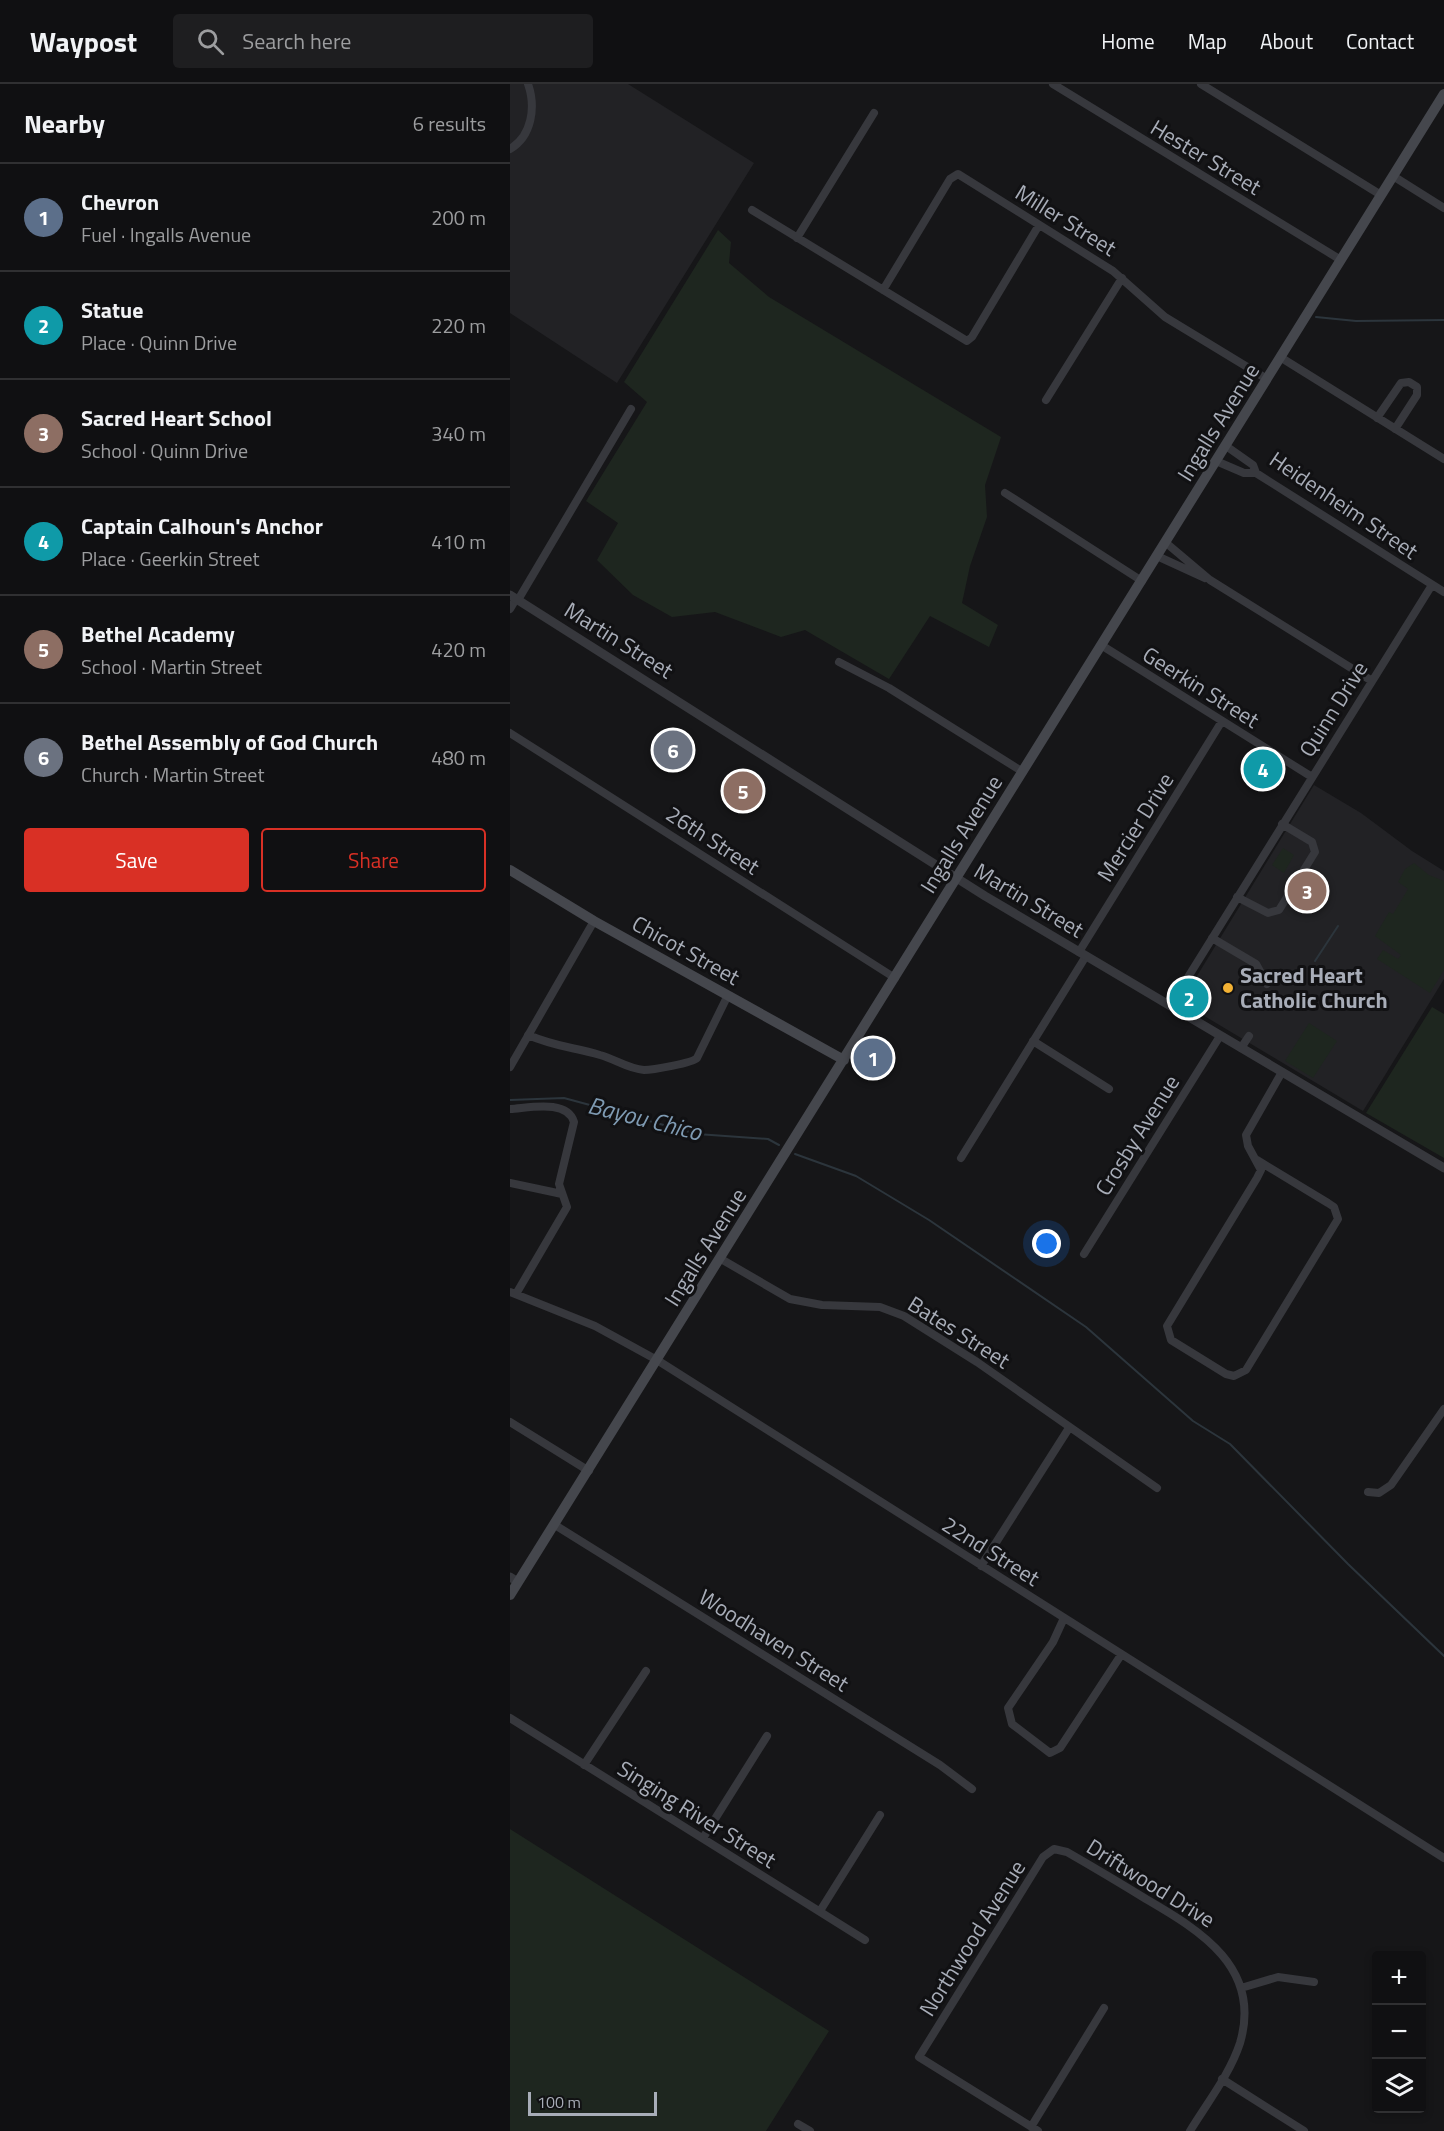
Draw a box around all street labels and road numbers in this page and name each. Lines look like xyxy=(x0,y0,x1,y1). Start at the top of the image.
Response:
street label: Hester Street xyxy=(1144,110,1268,204)
street label: Miller Street xyxy=(1009,175,1123,265)
street label: Ingalls Avenue xyxy=(1168,356,1268,488)
street label: Heidenheim Street xyxy=(1263,443,1425,568)
street label: Martin Street xyxy=(558,593,680,687)
street label: Geerkin Street xyxy=(1136,638,1266,737)
street label: Quinn Drive xyxy=(1290,654,1376,764)
street label: Mercier Drive xyxy=(1088,766,1182,888)
street label: Ingalls Avenue xyxy=(911,768,1011,900)
street label: 26th Street xyxy=(659,797,767,883)
street label: Martin Street xyxy=(968,854,1091,946)
street label: Chicot Street xyxy=(626,906,746,994)
street label: Crosby Avenue xyxy=(1086,1068,1188,1202)
street label: Ingalls Avenue xyxy=(655,1181,755,1313)
street label: Bates Street xyxy=(901,1287,1017,1377)
street label: 22nd Street xyxy=(935,1508,1047,1595)
street label: Woodhaven Street xyxy=(692,1580,856,1700)
street label: Singing River Street xyxy=(611,1751,783,1877)
street label: Driftwood Drive xyxy=(1080,1830,1222,1936)
street label: Northwood Avenue xyxy=(910,1853,1034,2023)

